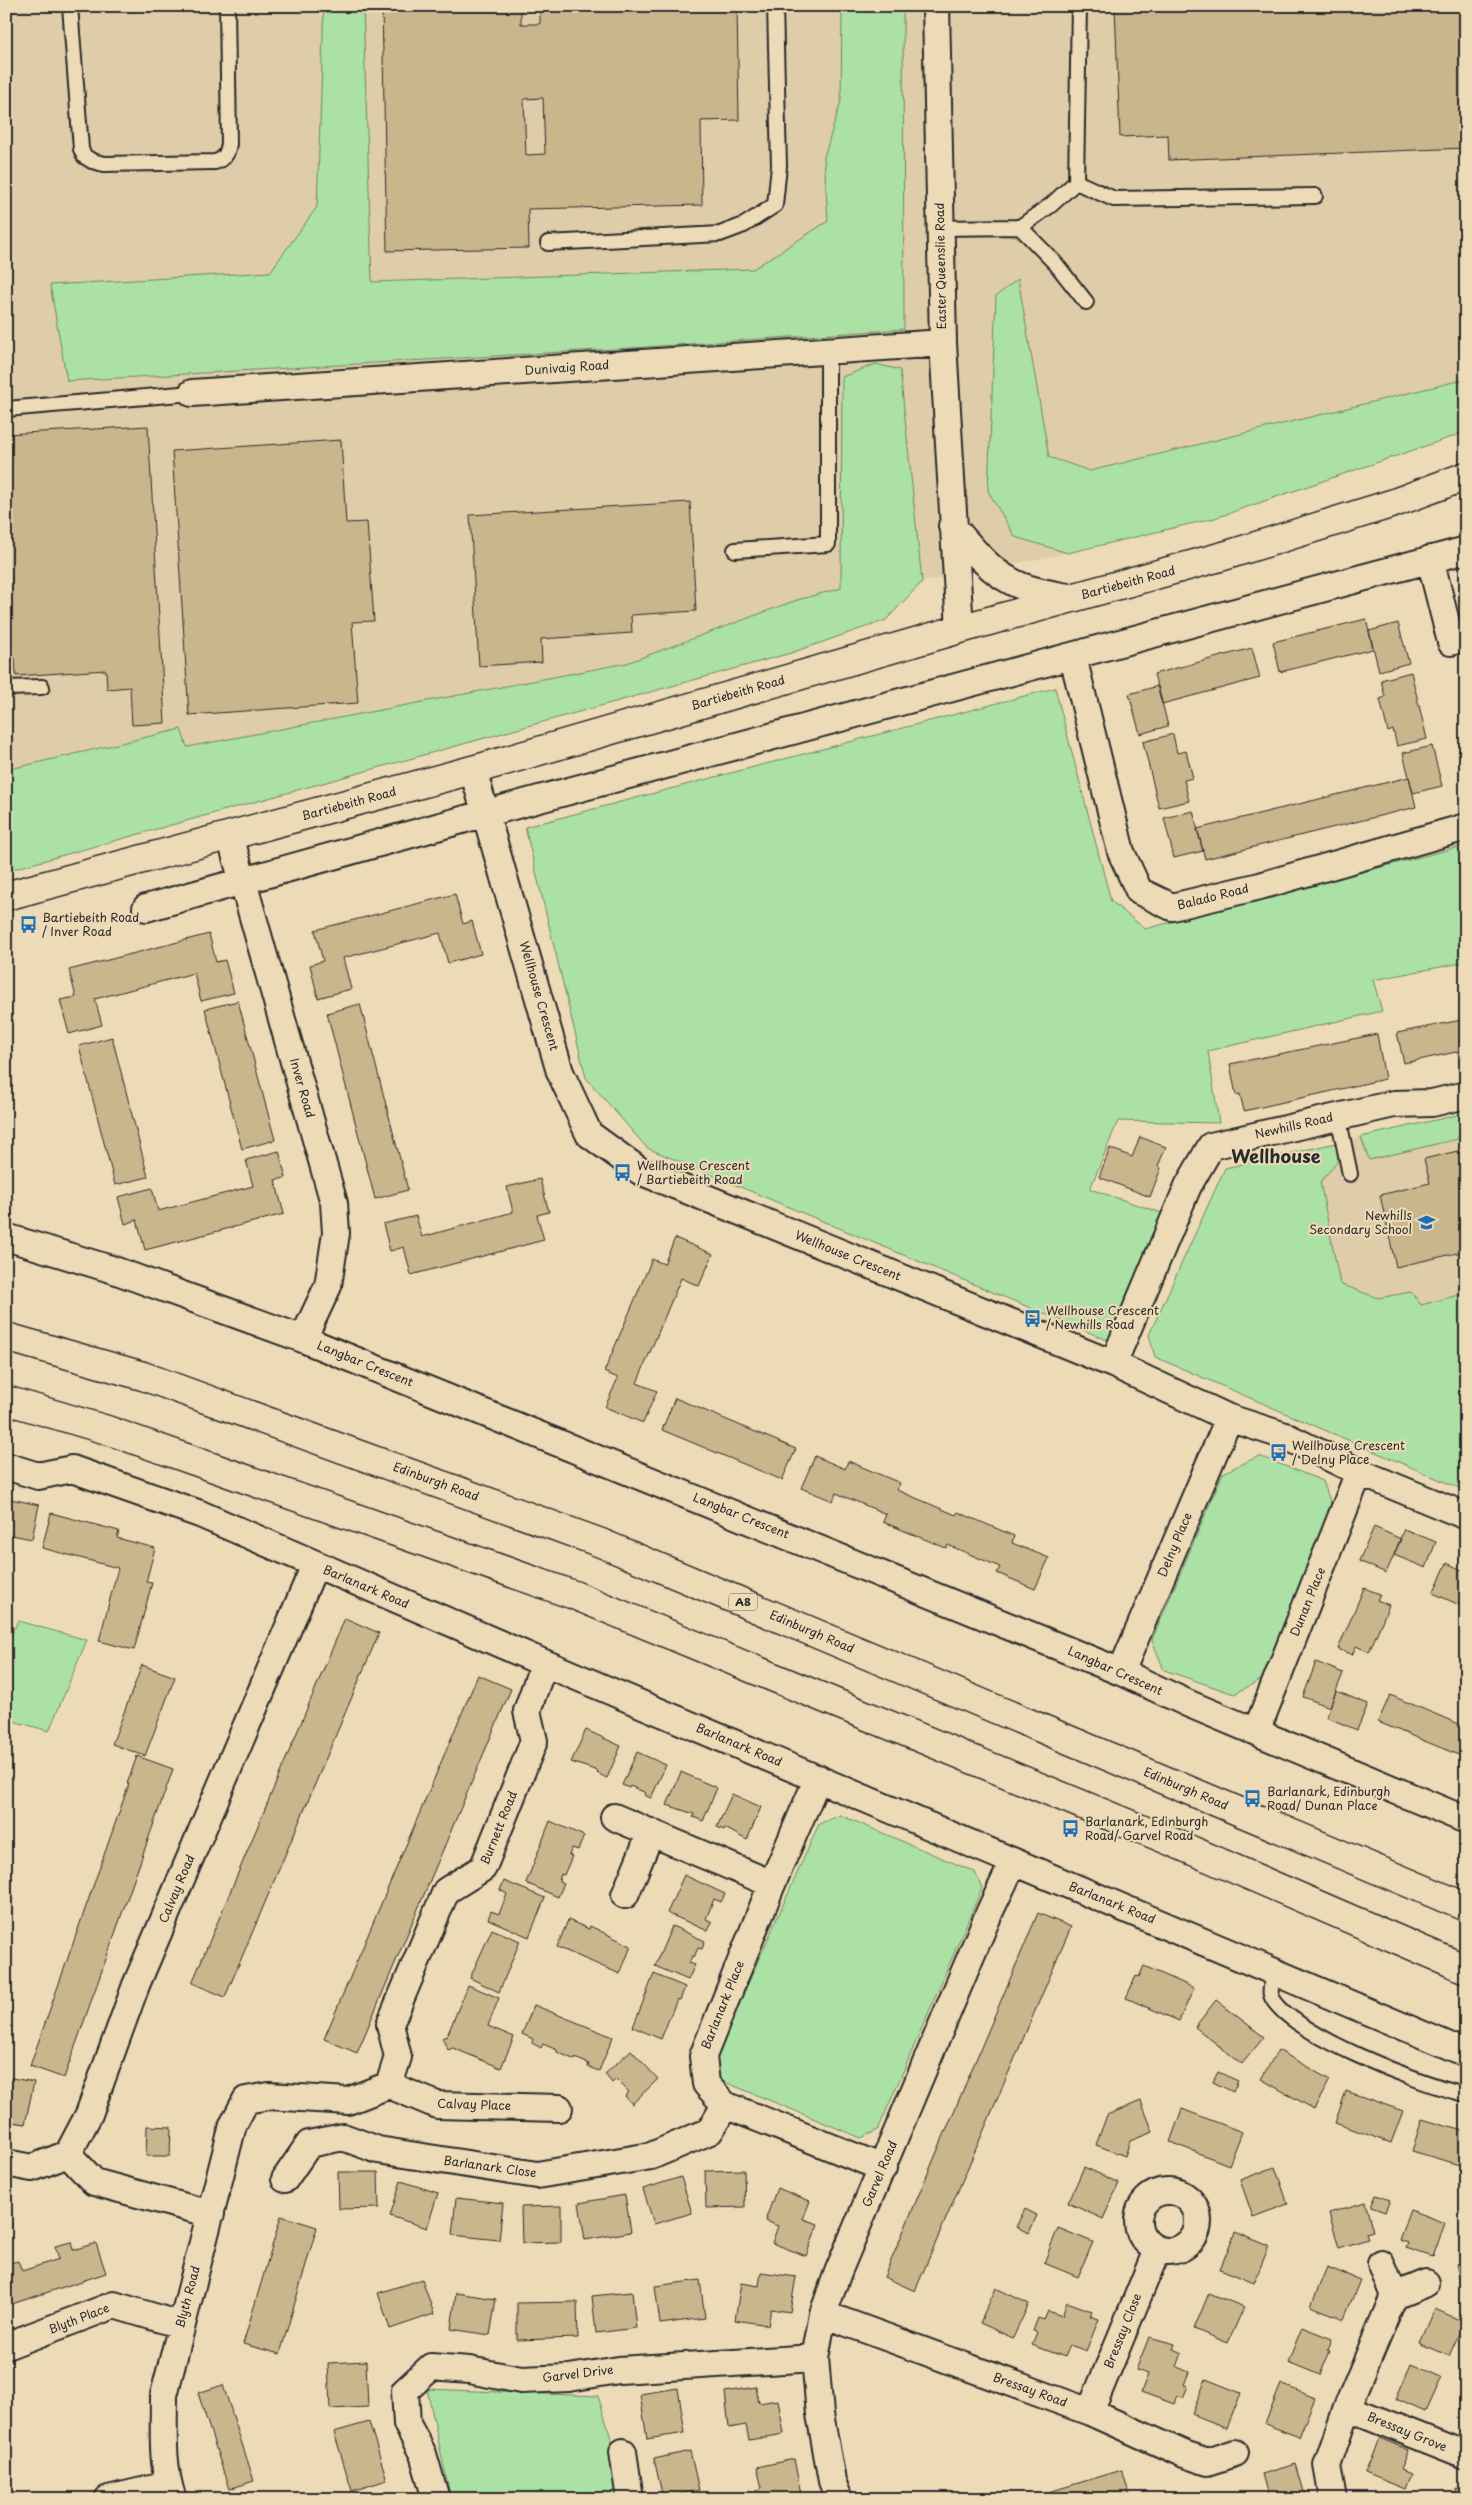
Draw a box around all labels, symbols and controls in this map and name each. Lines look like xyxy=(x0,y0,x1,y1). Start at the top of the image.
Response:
street label: Easter Queenslie Road xyxy=(930,202,950,330)
street label: Dunivaig Road xyxy=(524,355,610,379)
street label: Bartiebeith Road xyxy=(1078,561,1177,603)
street label: Bartiebeith Road xyxy=(689,670,787,714)
street label: Bartiebeith Road xyxy=(299,782,398,824)
street label: Balado Road xyxy=(1175,878,1251,914)
place label: Bartiebeith Road / Inver Road xyxy=(42,908,139,940)
bus stop icon: Bartiebeith Road / Inver Road xyxy=(18,915,38,935)
street label: Wellhouse Crescent xyxy=(516,939,564,1053)
street label: Inver Road xyxy=(286,1056,320,1120)
street label: Newhills Road xyxy=(1253,1107,1335,1143)
district label: Wellhouse xyxy=(1231,1142,1321,1169)
place label: Wellhouse Crescent / Bartiebeith Road xyxy=(637,1156,750,1188)
bus stop icon: Wellhouse Crescent / Bartiebeith Road xyxy=(613,1163,633,1183)
place label: Newhills Secondary School xyxy=(1309,1206,1413,1238)
school or university icon: Newhills Secondary School xyxy=(1416,1213,1436,1233)
street label: Wellhouse Crescent xyxy=(793,1226,904,1285)
place label: Wellhouse Crescent / Newhills Road xyxy=(1046,1301,1159,1333)
bus stop icon: Wellhouse Crescent / Newhills Road xyxy=(1022,1308,1042,1328)
street label: Langbar Crescent xyxy=(315,1336,416,1391)
place label: Wellhouse Crescent / Delny Place xyxy=(1292,1436,1405,1468)
bus stop icon: Wellhouse Crescent / Delny Place xyxy=(1268,1443,1288,1463)
street label: Edinburgh Road xyxy=(391,1457,482,1505)
street label: Langbar Crescent xyxy=(691,1488,792,1543)
street label: Delny Place xyxy=(1152,1509,1196,1580)
street label: Barlanark Road xyxy=(320,1560,412,1612)
street label: Dunan Place xyxy=(1285,1564,1329,1639)
road number: A8 xyxy=(729,1594,757,1610)
street label: Edinburgh Road xyxy=(767,1605,858,1657)
street label: Langbar Crescent xyxy=(1065,1641,1166,1699)
street label: Barlanark Road xyxy=(693,1718,785,1770)
street label: Edinburgh Road xyxy=(1141,1762,1232,1814)
place label: Barlanark, Edinburgh Road/ Dunan Place xyxy=(1267,1782,1390,1814)
street label: Burnett Road xyxy=(475,1788,521,1867)
bus stop icon: Barlanark, Edinburgh Road/ Dunan Place xyxy=(1243,1789,1263,1809)
place label: Barlanark, Edinburgh Road/ Garvel Road xyxy=(1085,1812,1208,1844)
bus stop icon: Barlanark, Edinburgh Road/ Garvel Road xyxy=(1061,1819,1081,1839)
street label: Calvay Road xyxy=(154,1852,199,1926)
street label: Barlanark Road xyxy=(1066,1876,1158,1928)
street label: Barlanark Place xyxy=(696,1958,748,2052)
street label: Calvay Place xyxy=(437,2094,511,2114)
street label: Garvel Road xyxy=(857,2138,901,2210)
street label: Barlanark Close xyxy=(443,2151,538,2181)
street label: Blyth Road xyxy=(170,2264,204,2330)
street label: Bressay Close xyxy=(1099,2290,1145,2371)
street label: Blyth Place xyxy=(46,2298,112,2338)
street label: Garvel Drive xyxy=(541,2360,614,2386)
street label: Bressay Road xyxy=(991,2367,1070,2411)
street label: Bressay Grove xyxy=(1365,2407,1450,2455)

